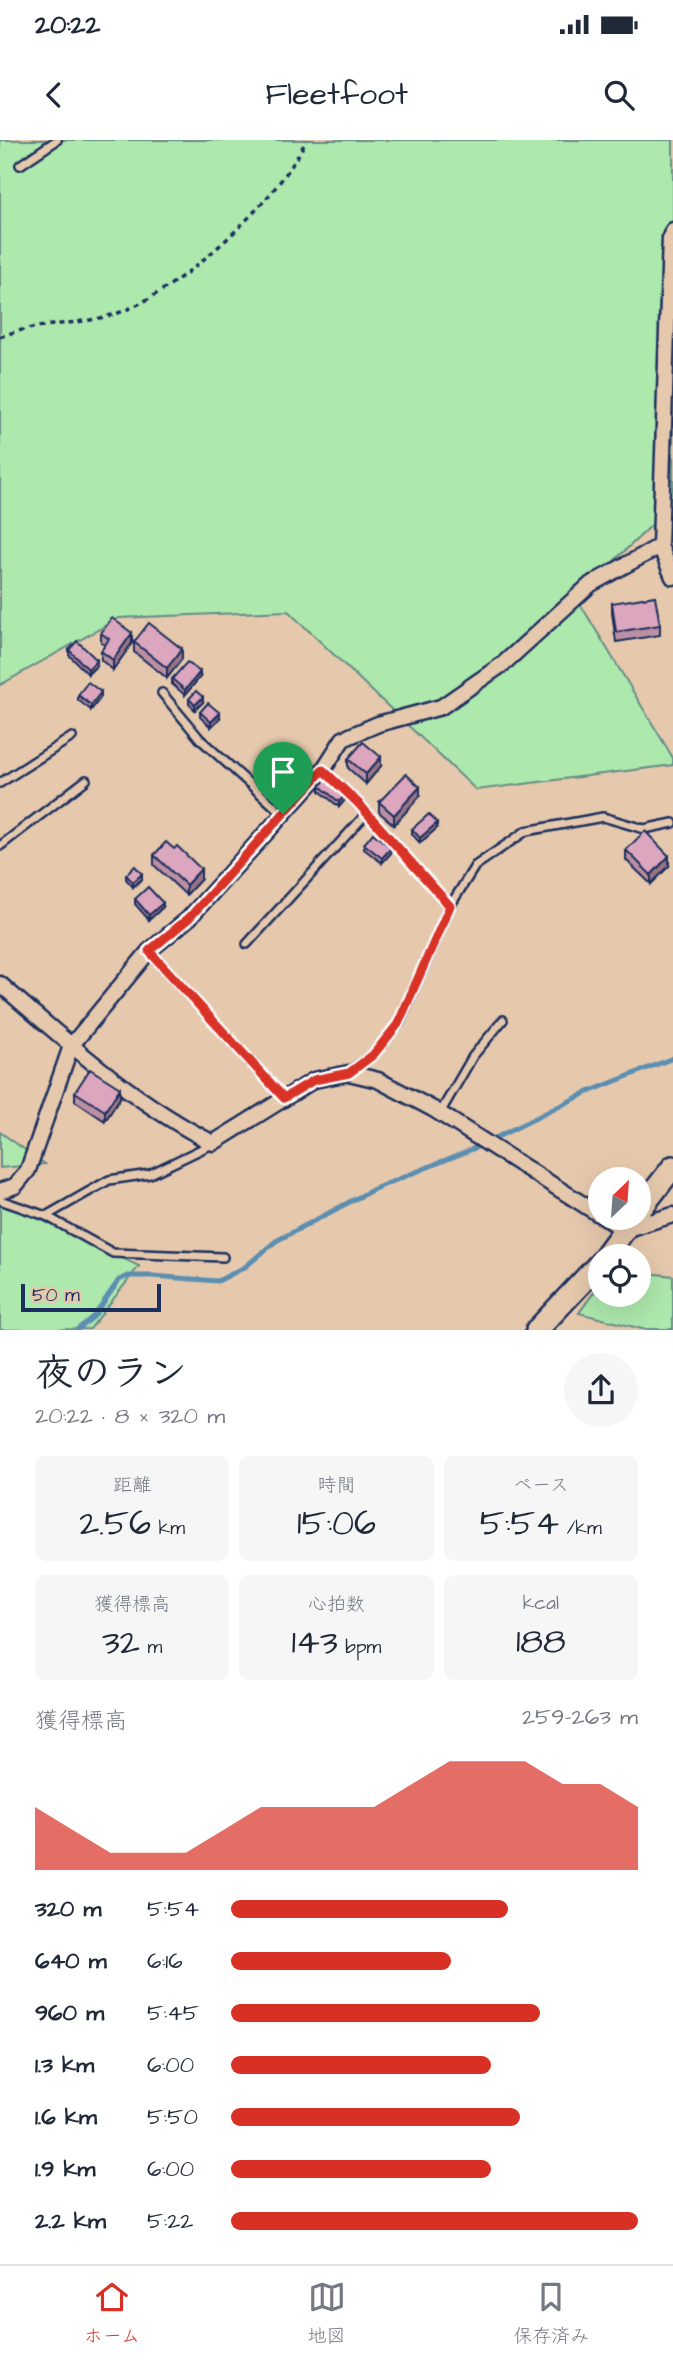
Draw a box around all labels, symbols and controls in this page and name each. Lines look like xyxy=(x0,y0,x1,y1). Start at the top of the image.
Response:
text: 20:22 xyxy=(35,7,100,43)
text: Fleetfoot xyxy=(265,72,408,117)
icon: back xyxy=(35,76,73,114)
icon: search xyxy=(600,76,638,114)
pin xyxy=(253,742,313,814)
icon: arrive xyxy=(264,753,302,791)
north arrow xyxy=(588,1167,651,1230)
map controls xyxy=(588,1167,651,1307)
button: locate xyxy=(588,1244,651,1307)
scale bar xyxy=(21,1280,161,1312)
text: 50 m xyxy=(32,1282,80,1309)
text: 夜のラン xyxy=(35,1348,187,1400)
button: share xyxy=(564,1353,638,1427)
text: 20:22 · 8 × 320 m xyxy=(35,1400,225,1432)
text: 距離 xyxy=(113,1472,151,1499)
text: 時間 xyxy=(317,1472,356,1499)
text: ペース xyxy=(513,1472,569,1499)
text: 2.56 xyxy=(79,1499,151,1548)
text: 15:06 xyxy=(297,1499,376,1548)
text: 5:54 xyxy=(480,1499,559,1548)
text: km xyxy=(151,1515,185,1542)
text: /km xyxy=(559,1515,602,1542)
text: kcal xyxy=(523,1590,559,1617)
text: 獲得標高 xyxy=(94,1591,170,1618)
text: 心拍数 xyxy=(308,1591,365,1618)
text: 188 xyxy=(516,1617,566,1666)
text: 32 xyxy=(102,1618,140,1667)
text: 143 xyxy=(292,1618,338,1667)
text: m xyxy=(140,1634,162,1661)
text: bpm xyxy=(338,1634,381,1661)
text: 259–263 m xyxy=(522,1701,638,1733)
text: 獲得標高 xyxy=(35,1705,127,1737)
text: 320 m xyxy=(35,1893,101,1925)
text: 5:54 xyxy=(147,1893,199,1925)
text: 640 m xyxy=(35,1945,107,1977)
text: 6:16 xyxy=(147,1945,183,1977)
text: 960 m xyxy=(35,1997,104,2029)
text: 5:45 xyxy=(147,1997,199,2029)
text: 1.3 km xyxy=(35,2049,94,2081)
text: 6:00 xyxy=(147,2049,194,2081)
text: 1.6 km xyxy=(35,2101,97,2133)
text: 5:50 xyxy=(147,2101,198,2133)
text: 1.9 km xyxy=(35,2153,96,2185)
text: 6:00 xyxy=(147,2153,194,2185)
text: 2.2 km xyxy=(35,2205,106,2237)
text: 5:22 xyxy=(147,2205,193,2237)
tab: ホーム xyxy=(84,2278,140,2350)
tab: 地図 xyxy=(308,2278,346,2350)
tab: 保存済み xyxy=(513,2278,589,2350)

